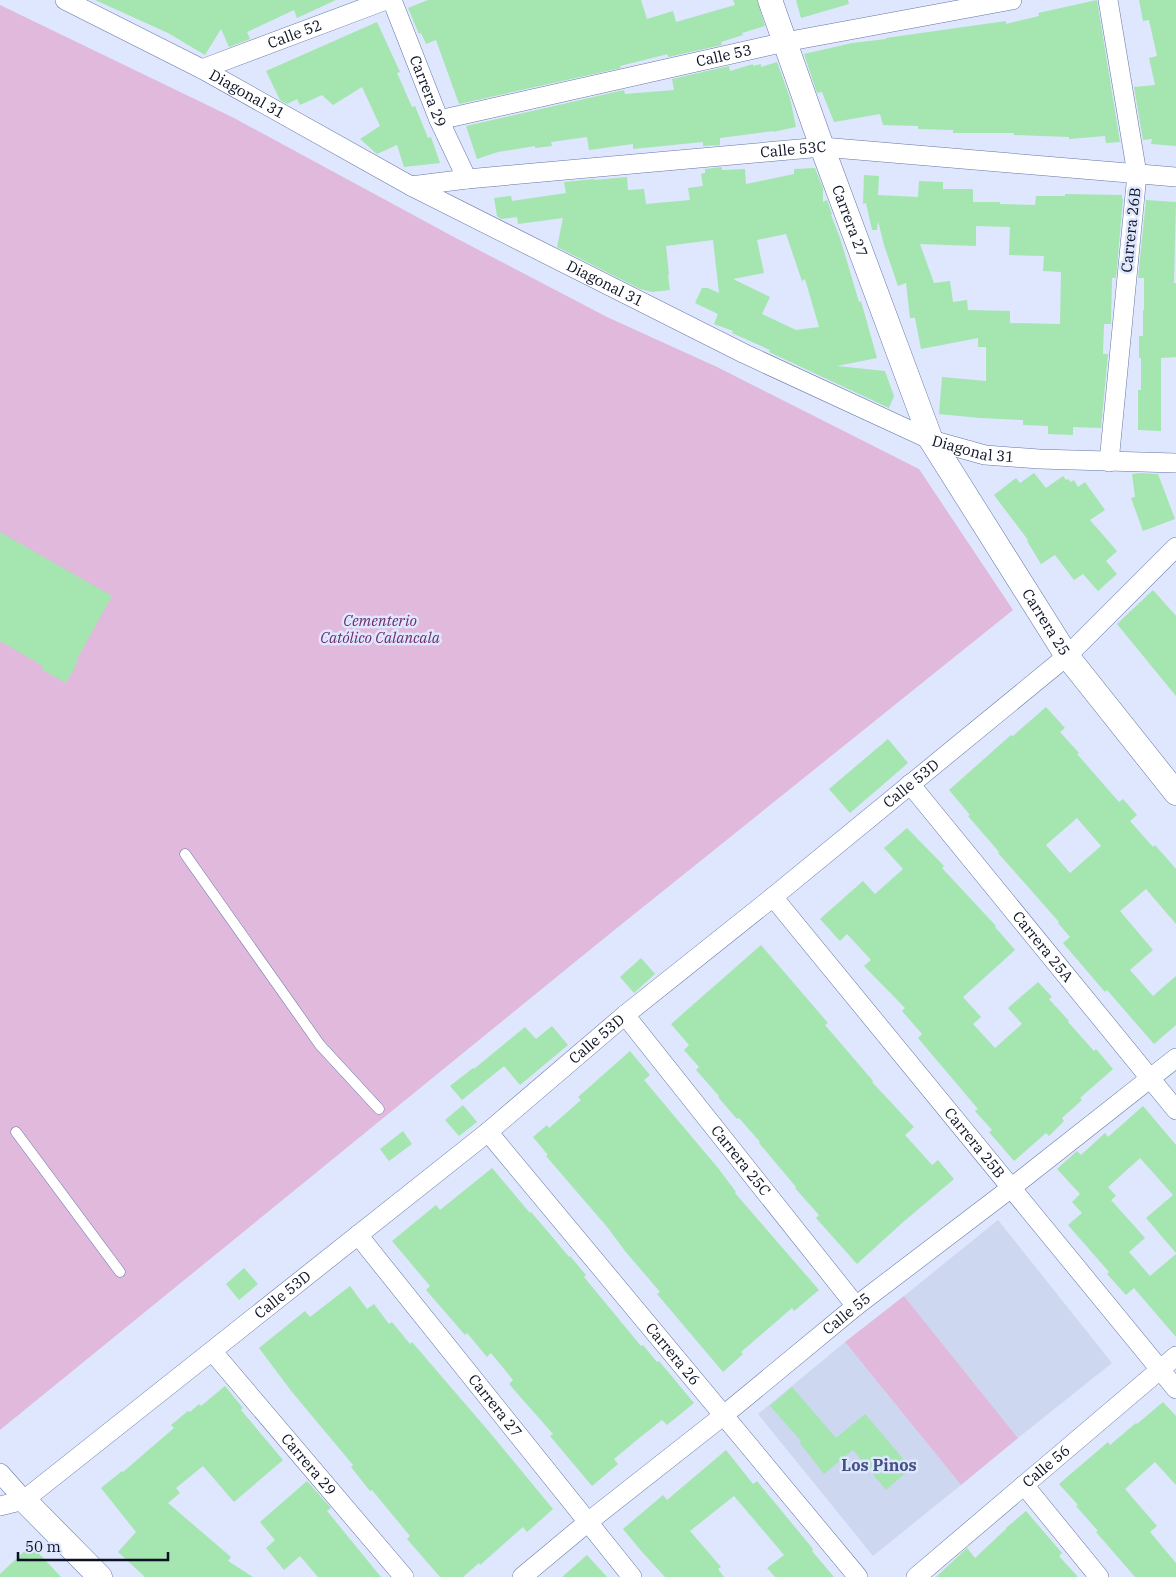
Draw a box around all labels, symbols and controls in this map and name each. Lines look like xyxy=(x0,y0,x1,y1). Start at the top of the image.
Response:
street label: Calle 52 xyxy=(265,15,324,53)
street label: Calle 53 xyxy=(694,40,753,71)
street label: Carrera 29 xyxy=(406,52,451,130)
street label: Diagonal 31 xyxy=(206,65,288,123)
street label: Calle 53C xyxy=(759,137,827,162)
street label: Carrera 27 xyxy=(828,182,872,260)
street label: Carrera 26B xyxy=(1117,186,1144,273)
street label: Diagonal 31 xyxy=(563,256,647,310)
street label: Diagonal 31 xyxy=(930,431,1015,466)
street label: Carrera 25 xyxy=(1018,585,1074,659)
park label: Cementerio Católico Calancala xyxy=(320,611,441,647)
street label: Calle 53D xyxy=(879,755,943,812)
street label: Carrera 25A xyxy=(1009,907,1078,986)
street label: Calle 53D xyxy=(565,1010,628,1068)
street label: Carrera 25B xyxy=(940,1104,1009,1182)
street label: Carrera 25C xyxy=(707,1121,775,1200)
street label: Calle 53D xyxy=(250,1266,315,1323)
street label: Calle 55 xyxy=(819,1288,874,1339)
street label: Carrera 26 xyxy=(642,1319,705,1389)
street label: Carrera 27 xyxy=(464,1370,526,1441)
street label: Carrera 29 xyxy=(277,1429,341,1499)
street label: Calle 56 xyxy=(1018,1440,1074,1491)
district label: Los Pinos xyxy=(841,1455,917,1475)
scale bar xyxy=(18,1530,168,1562)
text: 50 m xyxy=(25,1537,61,1556)

